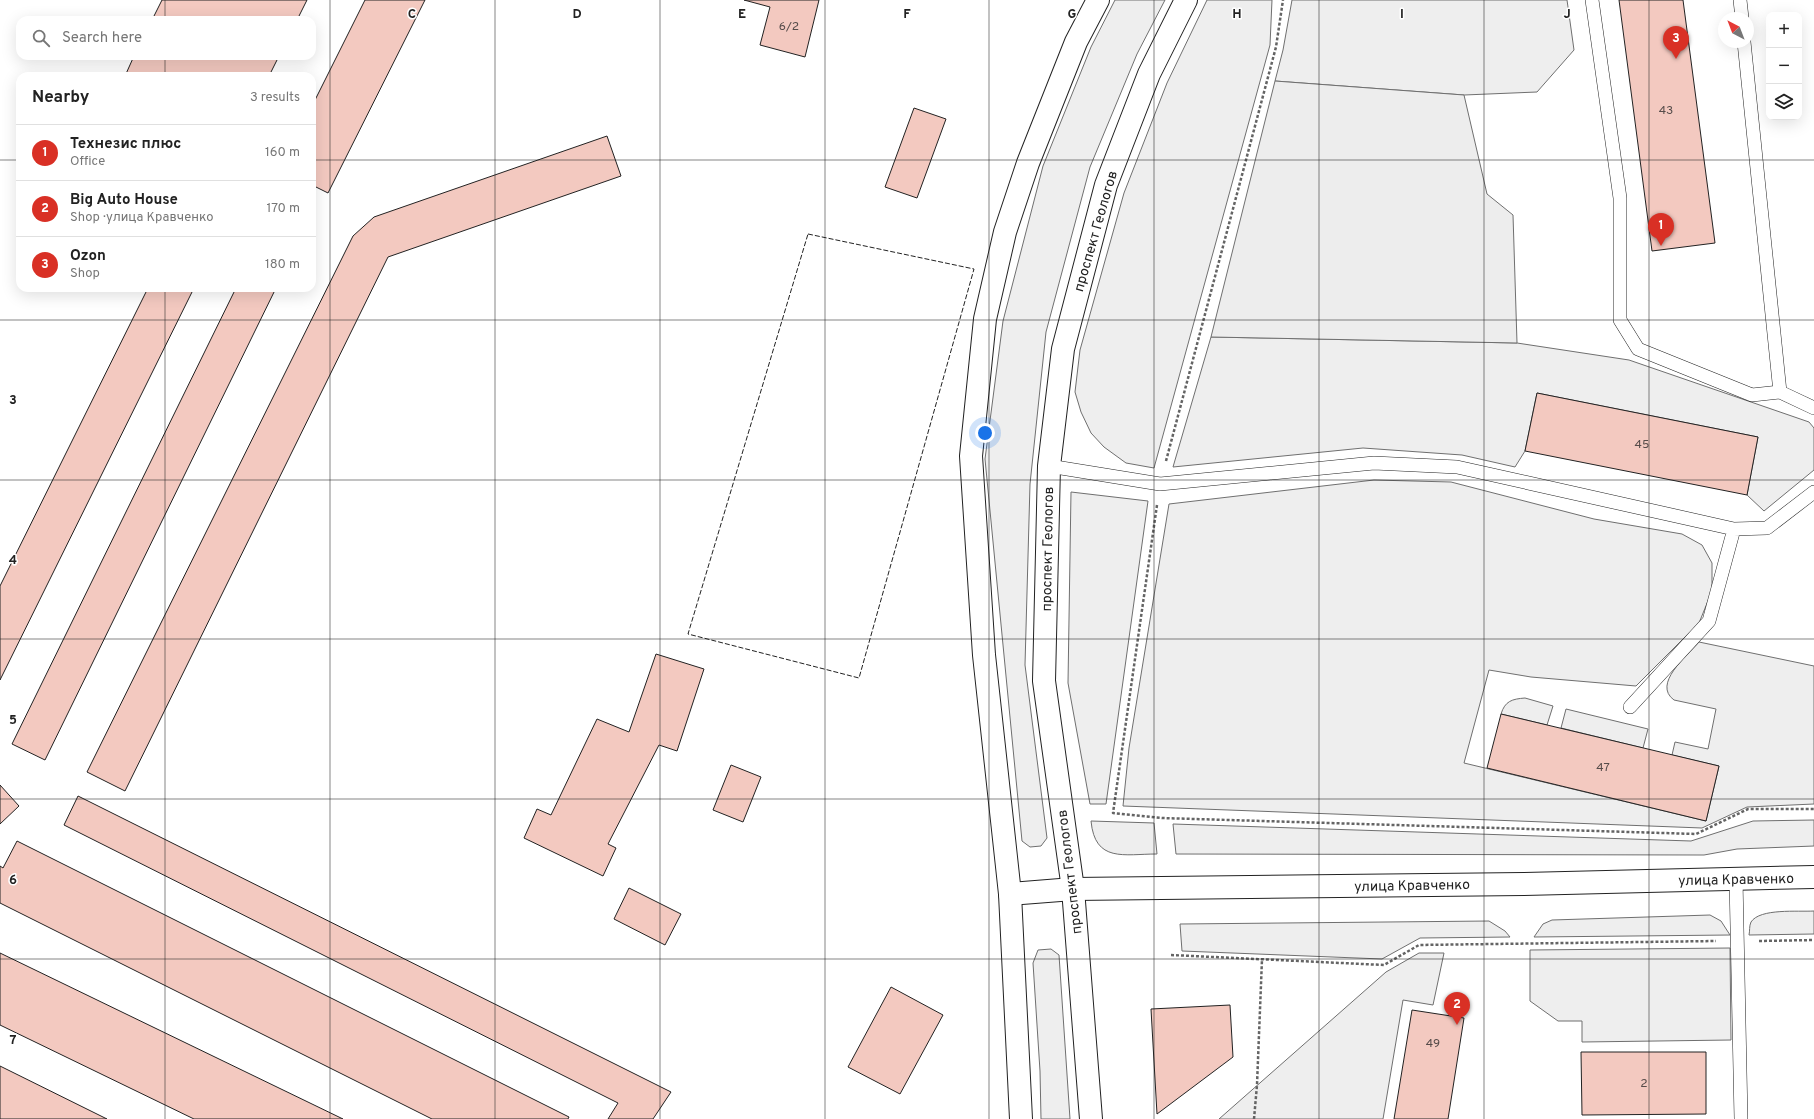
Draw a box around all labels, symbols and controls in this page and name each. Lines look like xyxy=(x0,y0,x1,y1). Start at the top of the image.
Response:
text: C xyxy=(408,7,416,23)
text: D xyxy=(572,7,582,23)
text: E xyxy=(738,7,746,23)
text: F xyxy=(903,7,911,23)
text: G xyxy=(1068,7,1077,23)
text: H xyxy=(1232,7,1242,23)
text: I xyxy=(1400,7,1404,23)
text: J xyxy=(1563,7,1571,23)
north arrow xyxy=(1718,12,1754,48)
map controls xyxy=(1766,12,1802,120)
button: + xyxy=(1766,12,1802,48)
search box xyxy=(16,16,316,60)
house number: 6/2 xyxy=(779,19,799,35)
pin: 3 xyxy=(1663,26,1689,59)
icon: search xyxy=(30,27,52,49)
text: Search here xyxy=(62,29,142,48)
button: − xyxy=(1766,48,1802,84)
button: layers xyxy=(1766,84,1802,120)
text: Nearby xyxy=(32,87,89,109)
text: 3 results xyxy=(250,90,300,106)
house number: 43 xyxy=(1659,103,1673,119)
text: Технезис плюс xyxy=(70,135,181,154)
text: 1 xyxy=(42,145,48,161)
text: 160 m xyxy=(265,145,300,161)
text: Office xyxy=(70,154,105,170)
street label: проспект Геологов xyxy=(1071,169,1122,294)
text: Big Auto House xyxy=(70,191,178,210)
text: 2 xyxy=(41,201,49,217)
text: 170 m xyxy=(266,201,300,217)
text: Shop · улица Кравченко xyxy=(70,210,214,226)
pin: 1 xyxy=(1648,213,1674,246)
text: Ozon xyxy=(70,247,106,266)
text: 3 xyxy=(41,257,49,273)
text: 180 m xyxy=(265,257,300,273)
text: Shop xyxy=(70,266,100,282)
text: 3 xyxy=(9,393,17,409)
your location xyxy=(975,423,995,443)
house number: 45 xyxy=(1635,437,1649,453)
street label: проспект Геологов xyxy=(1039,486,1058,612)
text: 4 xyxy=(9,553,17,569)
text: 5 xyxy=(9,713,17,729)
house number: 47 xyxy=(1596,760,1610,776)
street label: проспект Геологов xyxy=(1054,809,1087,935)
street label: улица Кравченко xyxy=(1678,871,1794,890)
text: 6 xyxy=(9,873,17,889)
street label: улица Кравченко xyxy=(1354,877,1470,896)
pin: 2 xyxy=(1444,992,1470,1025)
text: 7 xyxy=(10,1033,17,1049)
house number: 49 xyxy=(1426,1036,1440,1052)
house number: 2 xyxy=(1640,1076,1648,1092)

